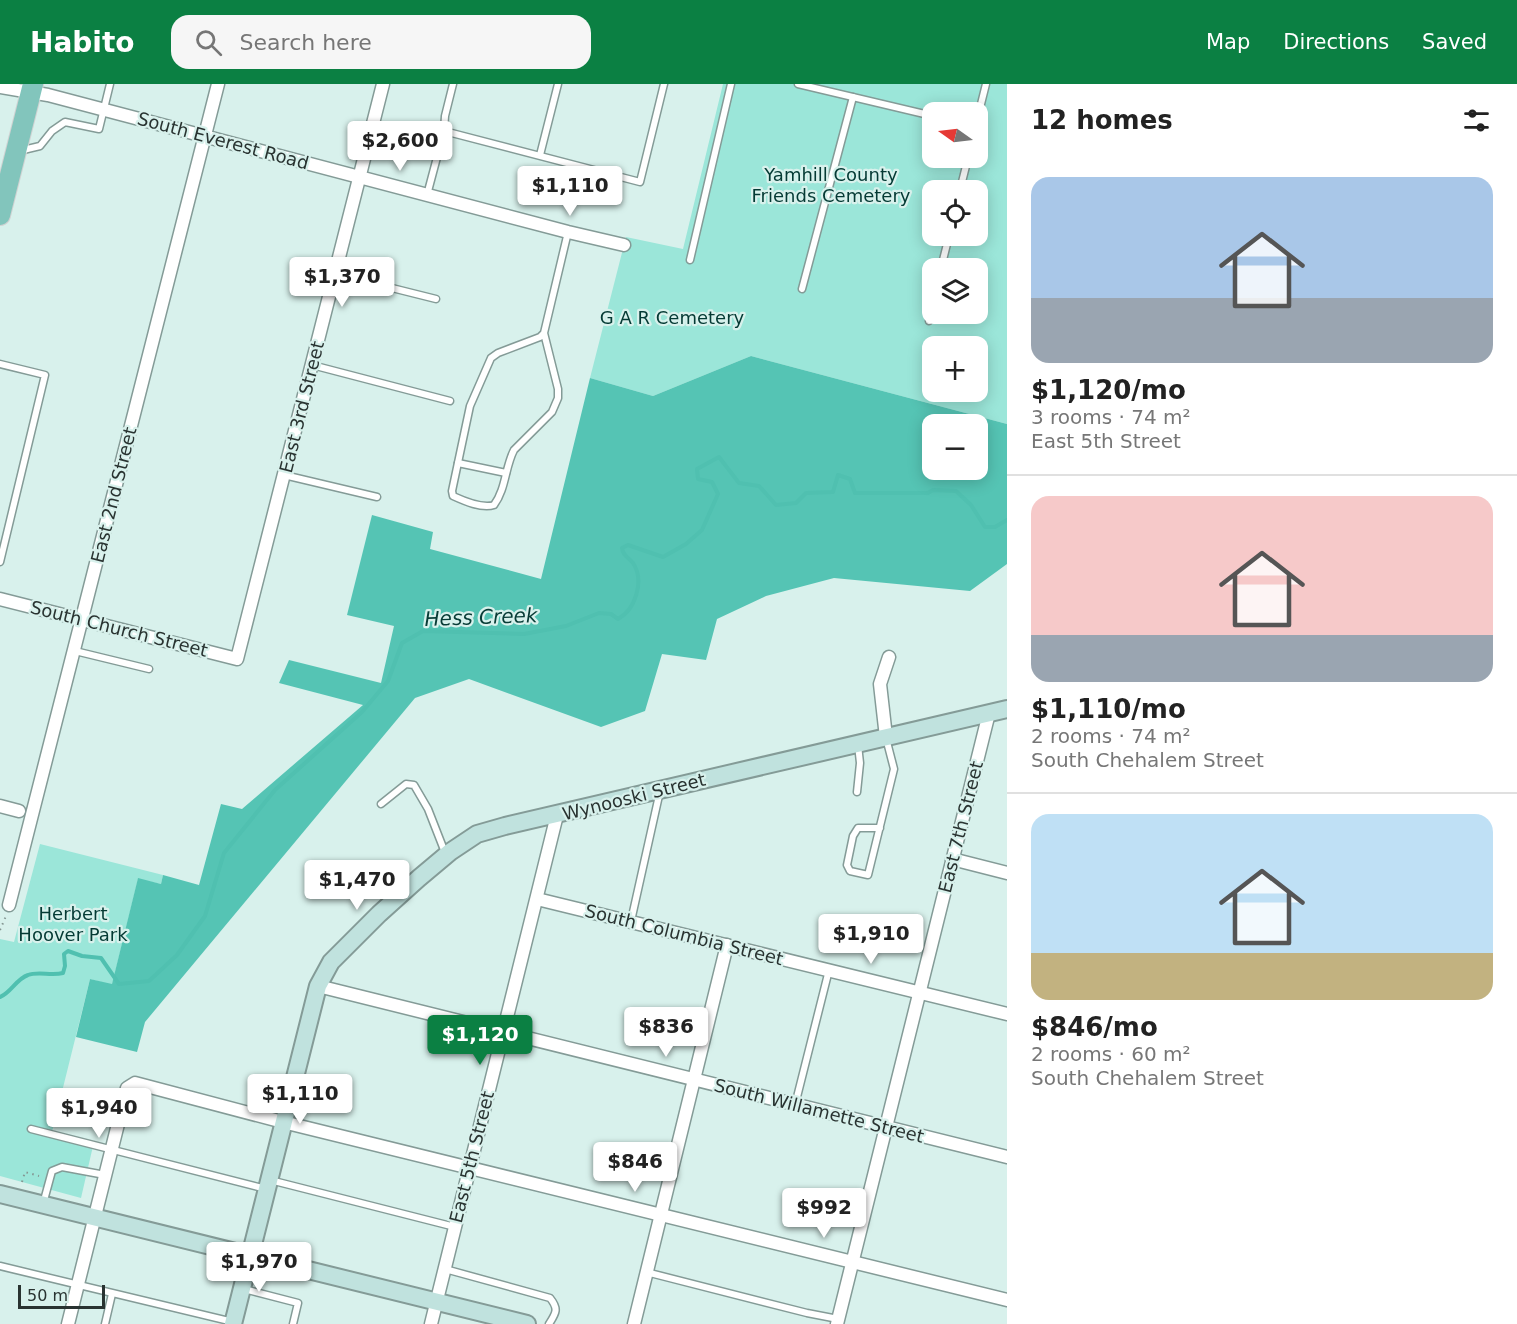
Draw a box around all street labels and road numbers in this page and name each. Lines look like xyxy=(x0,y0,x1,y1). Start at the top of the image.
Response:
street label: South Everest Road xyxy=(135,108,311,174)
street label: East 3rd Street xyxy=(275,339,328,475)
street label: East 2nd Street xyxy=(86,425,141,565)
street label: South Church Street xyxy=(28,596,210,661)
street label: East 7th Street xyxy=(934,759,987,895)
street label: Wynooski Street xyxy=(560,769,708,824)
street label: South Columbia Street xyxy=(583,900,785,969)
street label: South Willamette Street xyxy=(712,1074,926,1147)
street label: East 5th Street xyxy=(445,1089,498,1225)

